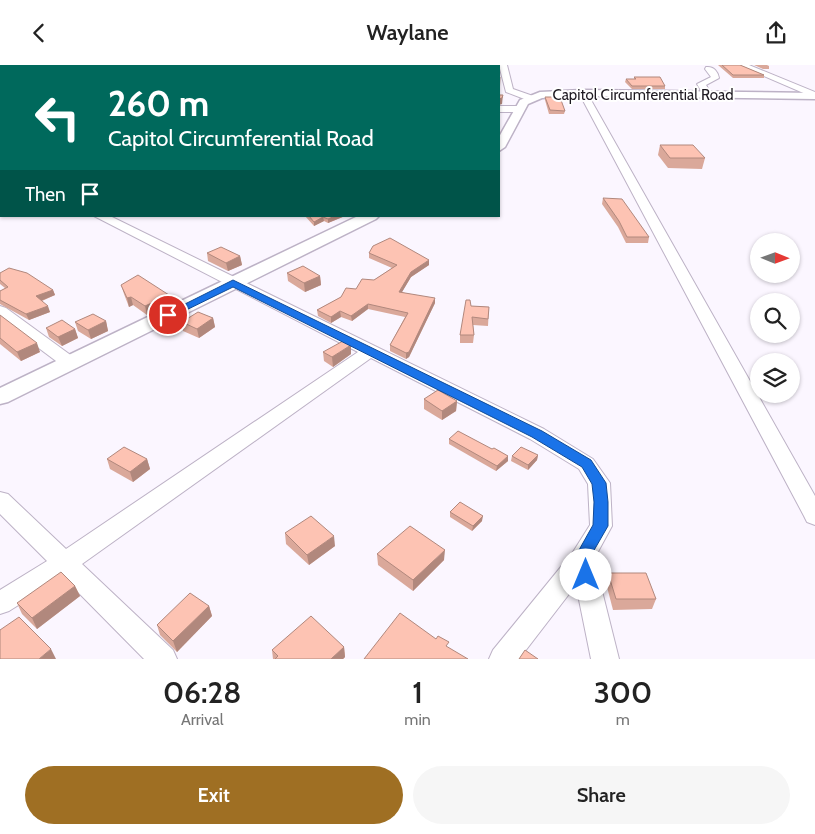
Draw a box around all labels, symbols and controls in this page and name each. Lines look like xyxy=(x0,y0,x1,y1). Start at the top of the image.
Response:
icon: back xyxy=(25,19,53,47)
text: Waylane xyxy=(366,19,449,46)
icon: share xyxy=(762,19,790,47)
text: 260 m xyxy=(108,82,209,125)
icon: left xyxy=(25,85,90,150)
street label: Capitol Circumferential Road xyxy=(552,86,734,104)
text: Capitol Circumferential Road xyxy=(108,125,374,152)
icon: arrive xyxy=(76,180,104,208)
text: Then xyxy=(25,183,66,206)
north arrow xyxy=(750,233,800,283)
map controls xyxy=(750,233,800,403)
button: search xyxy=(750,293,800,343)
pin xyxy=(147,294,189,336)
icon: arrive xyxy=(154,301,182,329)
button: layers xyxy=(750,353,800,403)
position arrow xyxy=(559,548,611,600)
text: 06:28 xyxy=(163,674,241,711)
text: 1 xyxy=(412,674,423,711)
text: 300 xyxy=(594,674,652,711)
text: Arrival xyxy=(181,710,223,729)
text: min xyxy=(404,710,431,729)
text: m xyxy=(616,710,630,729)
button: Exit xyxy=(25,766,403,824)
button: Share xyxy=(413,766,790,824)

